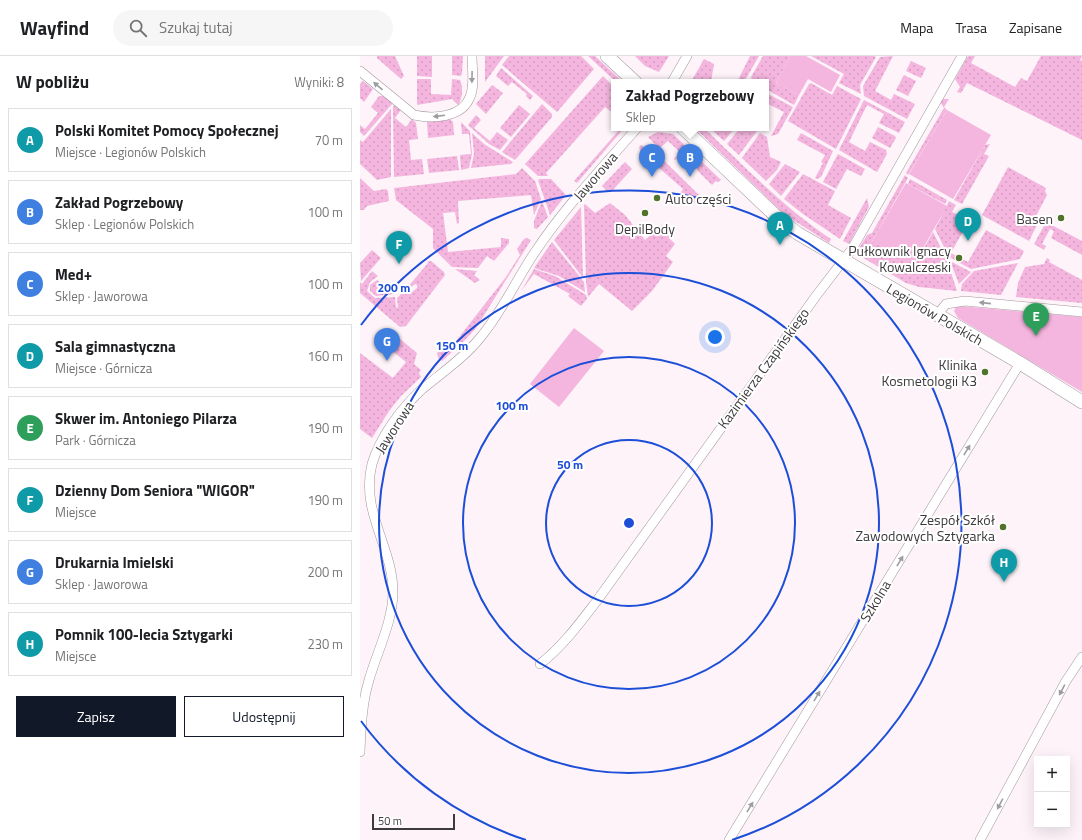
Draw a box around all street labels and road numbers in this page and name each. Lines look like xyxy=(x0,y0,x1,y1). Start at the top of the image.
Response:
street label: Jaworowa xyxy=(568,147,622,205)
street label: Legionów Polskich xyxy=(883,278,987,350)
street label: Kazimierza Czapińskiego xyxy=(712,303,814,433)
street label: Jaworowa xyxy=(369,397,419,457)
street label: Szkolna xyxy=(854,576,896,626)

